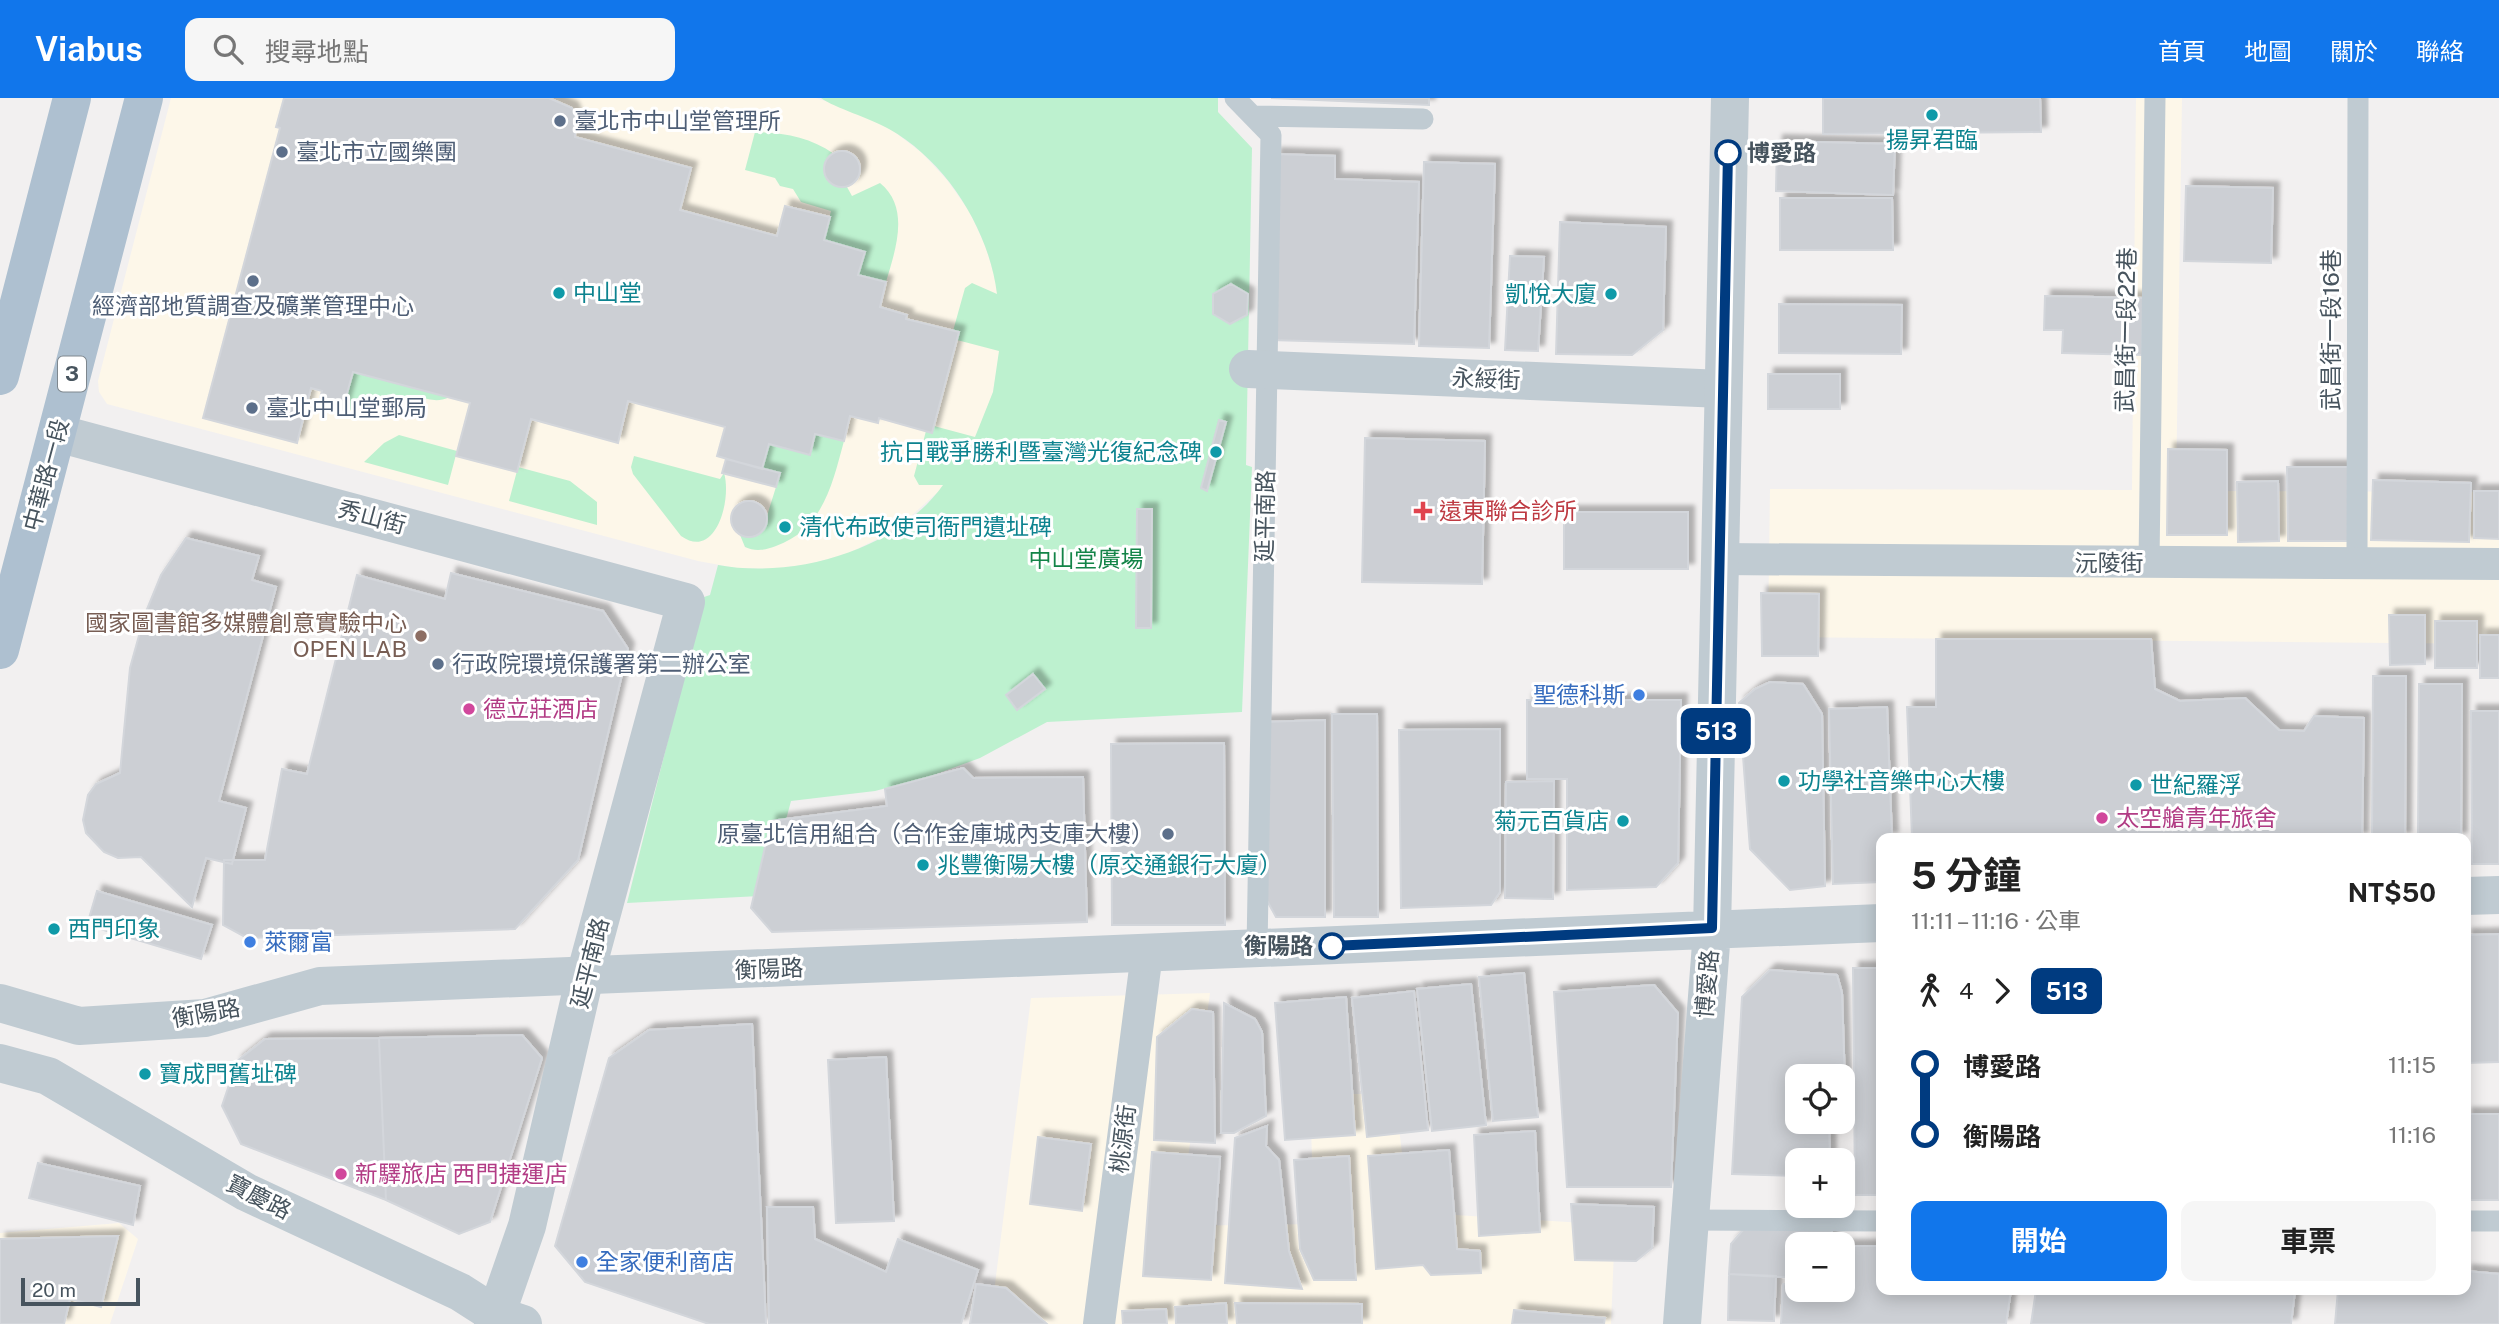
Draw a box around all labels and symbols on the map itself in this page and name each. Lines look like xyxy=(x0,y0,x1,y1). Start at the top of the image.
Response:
place label: 臺北市中山堂管理所 xyxy=(574,107,781,134)
marker: 揚昇君臨 xyxy=(1924,107,1940,123)
marker: 臺北市中山堂管理所 xyxy=(552,113,568,129)
place label: 揚昇君臨 xyxy=(1886,126,1978,153)
place label: 臺北市立國樂團 xyxy=(296,138,457,165)
place label: 博愛路 xyxy=(1747,139,1816,166)
marker: 博愛路 xyxy=(1715,140,1741,166)
marker: 臺北市立國樂團 xyxy=(274,144,290,160)
street label: 武昌街一段22巷 xyxy=(2111,247,2140,413)
street label: 武昌街一段16巷 xyxy=(2317,249,2344,411)
marker: 經濟部地質調查及礦業管理中心 xyxy=(245,273,261,289)
place label: 中山堂 xyxy=(573,279,642,306)
place label: 凱悅大廈 xyxy=(1505,280,1597,307)
marker: 中山堂 xyxy=(551,285,567,301)
marker: 凱悅大廈 xyxy=(1603,286,1619,302)
place label: 經濟部地質調查及礦業管理中心 xyxy=(92,292,414,319)
road number: 3 xyxy=(58,356,86,392)
street label: 永綏街 xyxy=(1451,364,1521,393)
place label: 臺北中山堂郵局 xyxy=(266,394,427,421)
marker: 臺北中山堂郵局 xyxy=(244,400,260,416)
street label: 中華路一段 xyxy=(18,416,73,534)
place label: 抗日戰爭勝利暨臺灣光復紀念碑 xyxy=(880,438,1202,465)
marker: 抗日戰爭勝利暨臺灣光復紀念碑 xyxy=(1208,444,1224,460)
street label: 延平南路 xyxy=(1250,470,1279,562)
street label: 秀山街 xyxy=(335,495,409,538)
place label: 遠東聯合診所 xyxy=(1439,497,1577,524)
marker: 遠東聯合診所 xyxy=(1413,501,1433,521)
place label: 清代布政使司衙門遺址碑 xyxy=(799,513,1052,540)
marker: 清代布政使司衙門遺址碑 xyxy=(777,519,793,535)
park label: 中山堂廣場 xyxy=(1029,545,1144,572)
street label: 沅陵街 xyxy=(2075,549,2144,576)
place label: 國家圖書館多媒體創意實驗中心 OPEN LAB xyxy=(85,609,407,662)
marker: 國家圖書館多媒體創意實驗中心 OPEN LAB xyxy=(413,628,429,644)
place label: 行政院環境保護署第二辦公室 xyxy=(452,650,751,677)
marker: 行政院環境保護署第二辦公室 xyxy=(430,656,446,672)
place label: 聖德科斯 xyxy=(1533,681,1625,708)
marker: 聖德科斯 xyxy=(1631,687,1647,703)
place label: 德立莊酒店 xyxy=(483,695,598,722)
marker: 德立莊酒店 xyxy=(461,701,477,717)
line badge: 513 xyxy=(1676,708,1756,754)
place label: 功學社音樂中心大樓 xyxy=(1798,767,2005,794)
place label: 世紀羅浮 xyxy=(2150,771,2242,798)
marker: 功學社音樂中心大樓 xyxy=(1776,773,1792,789)
marker: 世紀羅浮 xyxy=(2128,777,2144,793)
place label: 太空艙青年旅舍 xyxy=(2116,804,2277,831)
place label: 菊元百貨店 xyxy=(1494,807,1609,834)
marker: 太空艙青年旅舍 xyxy=(2094,810,2110,826)
marker: 菊元百貨店 xyxy=(1615,813,1631,829)
place label: 原臺北信用組合（合作金庫城內支庫大樓） xyxy=(717,820,1154,847)
marker: 原臺北信用組合（合作金庫城內支庫大樓） xyxy=(1160,826,1176,842)
place label: 兆豐衡陽大樓（原交通銀行大廈） xyxy=(937,851,1282,878)
marker: 兆豐衡陽大樓（原交通銀行大廈） xyxy=(915,857,931,873)
place label: 西門印象 xyxy=(68,915,160,942)
street label: 延平南路 xyxy=(565,915,614,1011)
marker: 西門印象 xyxy=(46,921,62,937)
place label: 萊爾富 xyxy=(264,928,333,955)
place label: 衡陽路 xyxy=(1244,932,1313,959)
marker: 衡陽路 xyxy=(1319,933,1345,959)
marker: 萊爾富 xyxy=(242,934,258,950)
street label: 博愛路 xyxy=(1690,948,1723,1020)
street label: 衡陽路 xyxy=(734,954,804,983)
street label: 衡陽路 xyxy=(170,993,242,1032)
place label: 寶成門舊址碑 xyxy=(159,1060,297,1087)
marker: 寶成門舊址碑 xyxy=(137,1066,153,1082)
street label: 桃源街 xyxy=(1105,1103,1140,1175)
place label: 新驛旅店 西門捷運店 xyxy=(355,1160,568,1187)
marker: 新驛旅店 西門捷運店 xyxy=(333,1166,349,1182)
street label: 寶慶路 xyxy=(222,1169,296,1224)
place label: 全家便利商店 xyxy=(596,1248,734,1275)
marker: 全家便利商店 xyxy=(574,1254,590,1270)
scale bar xyxy=(21,1275,140,1307)

